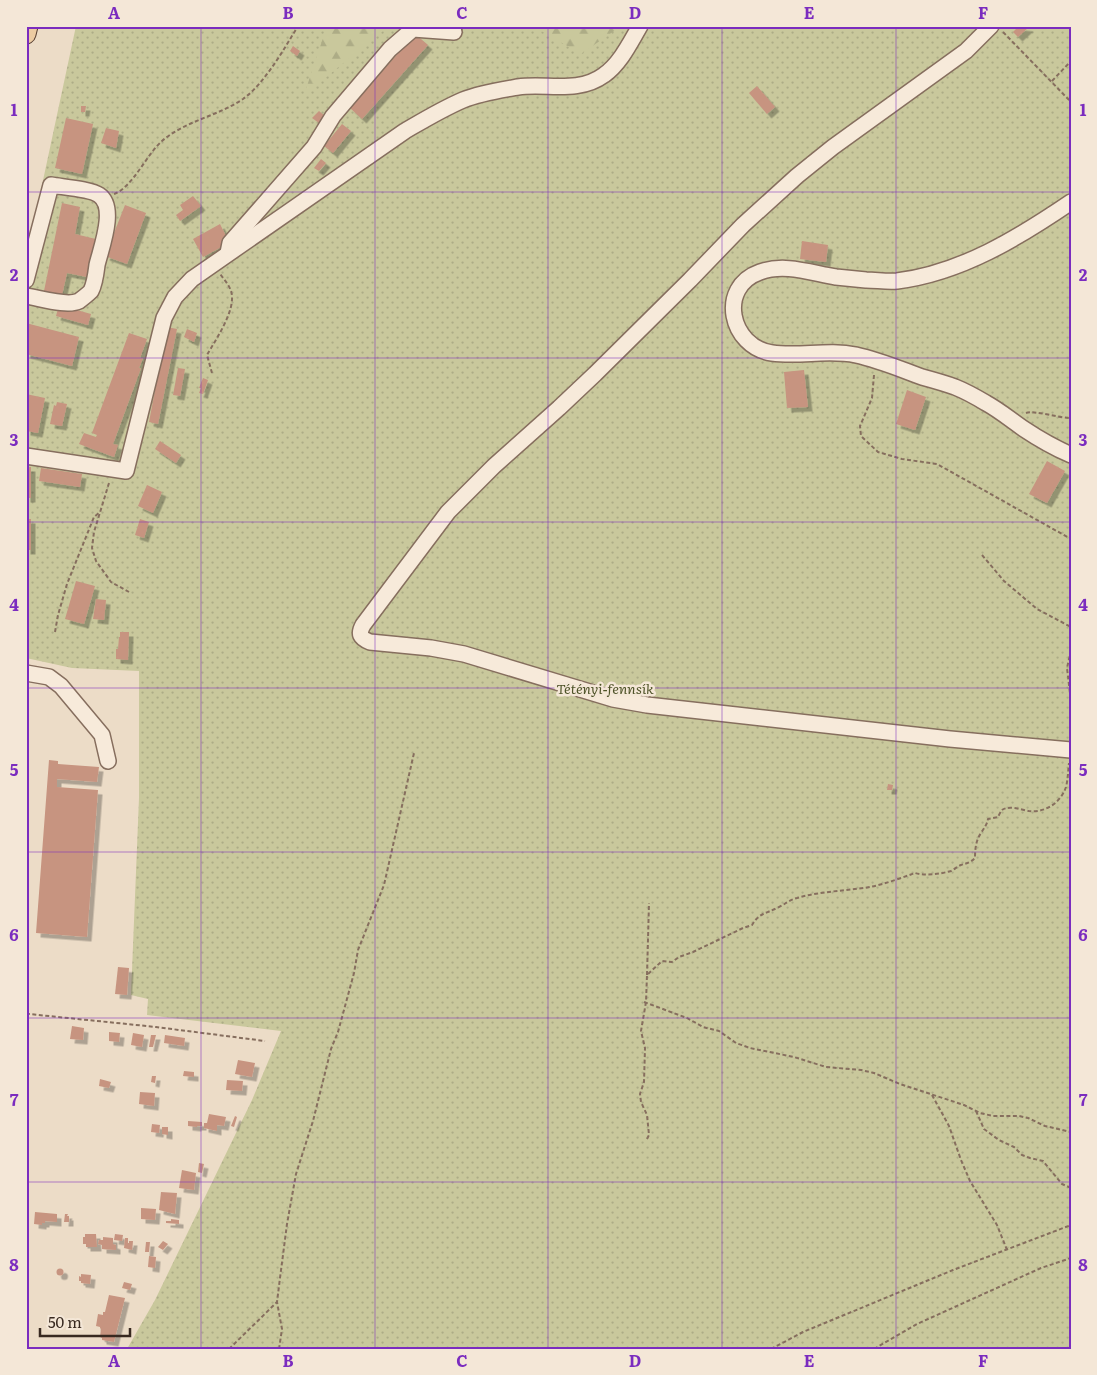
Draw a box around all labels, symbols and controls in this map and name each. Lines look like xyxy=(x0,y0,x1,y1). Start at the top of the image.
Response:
text: A xyxy=(108,0,120,24)
text: B xyxy=(282,0,294,24)
text: C xyxy=(456,0,468,24)
text: D xyxy=(629,0,641,24)
text: E xyxy=(804,0,815,24)
text: F xyxy=(978,0,988,24)
text: 1 xyxy=(11,97,18,121)
text: 1 xyxy=(1080,97,1087,121)
text: 2 xyxy=(10,262,19,286)
text: 2 xyxy=(1079,262,1088,286)
text: 3 xyxy=(10,427,19,451)
text: 3 xyxy=(1079,427,1088,451)
text: 4 xyxy=(9,592,19,616)
text: 4 xyxy=(1078,592,1088,616)
park label: Tétényi-fennsík xyxy=(556,678,654,698)
text: 5 xyxy=(10,757,19,781)
text: 5 xyxy=(1079,757,1088,781)
text: 6 xyxy=(9,922,19,946)
text: 6 xyxy=(1078,922,1088,946)
text: 7 xyxy=(10,1087,19,1111)
text: 7 xyxy=(1079,1087,1088,1111)
text: 8 xyxy=(9,1252,19,1276)
text: 8 xyxy=(1078,1252,1088,1276)
scale bar xyxy=(40,1305,130,1337)
text: 50 m xyxy=(48,1310,82,1333)
text: A xyxy=(108,1348,120,1372)
text: B xyxy=(282,1348,294,1372)
text: C xyxy=(456,1348,468,1372)
text: D xyxy=(629,1348,641,1372)
text: E xyxy=(804,1348,815,1372)
text: F xyxy=(978,1348,988,1372)

